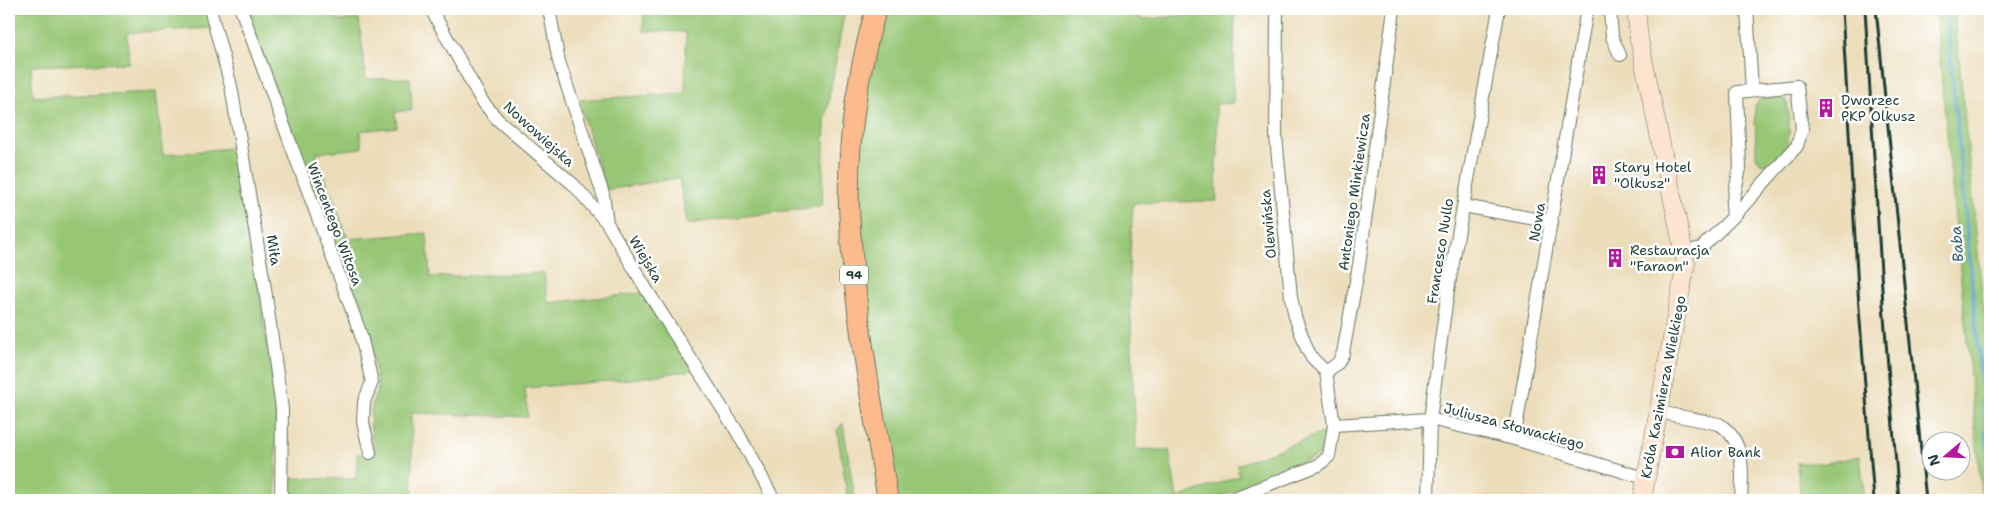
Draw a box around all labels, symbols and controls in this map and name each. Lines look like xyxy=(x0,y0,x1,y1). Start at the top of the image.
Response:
place label: Dworzec PKP Olkusz xyxy=(1841,91,1916,125)
street label: Nowowiejska xyxy=(500,97,578,171)
building icon: Dworzec PKP Olkusz xyxy=(1815,97,1837,119)
street label: Antoniego Minkiewicza xyxy=(1334,112,1374,272)
place label: Stary Hotel "Olkusz" xyxy=(1614,158,1692,192)
street label: Wincentego Witosa xyxy=(303,160,367,288)
building icon: Stary Hotel "Olkusz" xyxy=(1588,164,1610,186)
street label: Olewińska xyxy=(1256,188,1280,259)
street label: Francesco Nullo xyxy=(1423,197,1457,305)
street label: Nowa xyxy=(1525,201,1549,243)
water label: Baba xyxy=(1945,225,1969,263)
street label: Wiejska xyxy=(625,232,667,286)
street label: Miła xyxy=(263,233,285,267)
place label: Restauracja "Faraon" xyxy=(1630,241,1710,275)
building icon: Restauracja "Faraon" xyxy=(1604,247,1626,269)
road number: 94 xyxy=(840,266,868,284)
street label: Króla Kazimierza Wielkiego xyxy=(1636,294,1690,480)
street label: Juliusza Słowackiego xyxy=(1442,399,1586,453)
north arrow xyxy=(1922,432,1972,482)
bank icon: Alior Bank xyxy=(1664,441,1686,463)
place label: Alior Bank xyxy=(1690,443,1761,461)
text: N xyxy=(1923,452,1944,468)

